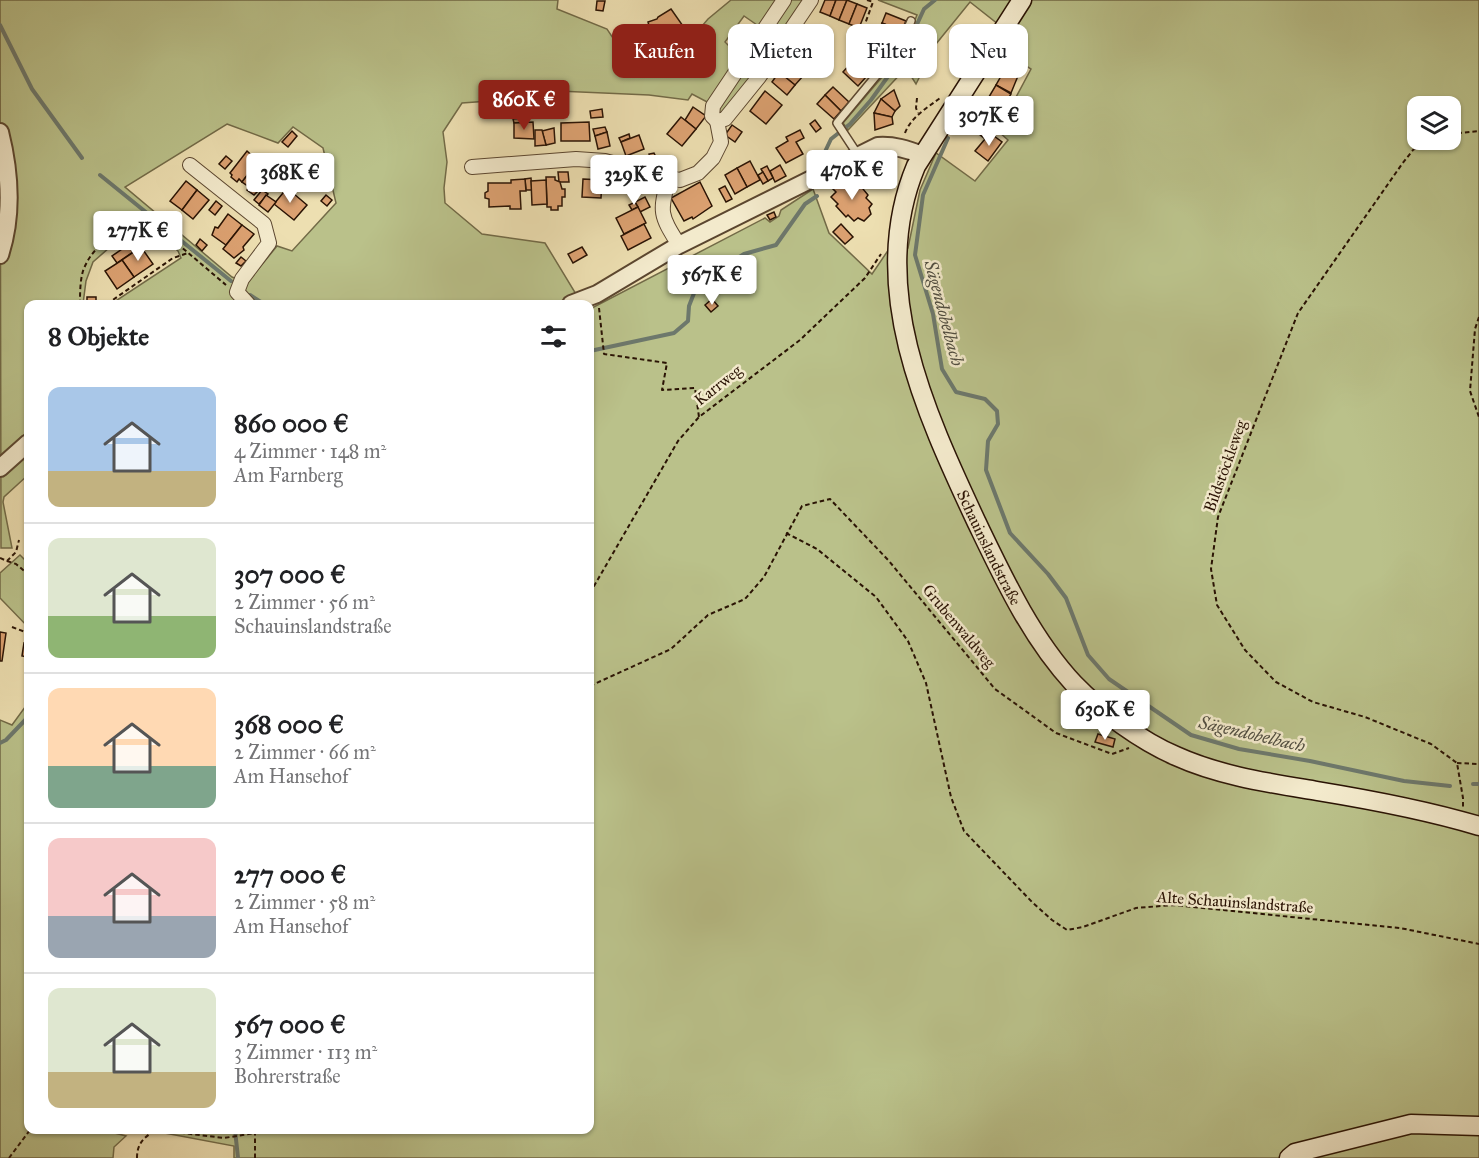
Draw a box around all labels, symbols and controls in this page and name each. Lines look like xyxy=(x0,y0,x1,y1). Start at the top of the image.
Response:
chip: Kaufen xyxy=(612,24,716,78)
chip: Mieten xyxy=(728,24,834,78)
chip: Filter xyxy=(846,24,937,78)
chip: Neu xyxy=(949,24,1028,78)
pin: 860K € xyxy=(475,80,573,131)
text: 860K € xyxy=(492,87,556,111)
pin: 307K € xyxy=(940,96,1038,147)
map controls xyxy=(1407,96,1461,150)
button: layers xyxy=(1407,96,1461,150)
text: 307K € xyxy=(959,103,1019,127)
pin: 470K € xyxy=(803,150,901,201)
pin: 368K € xyxy=(241,153,339,204)
pin: 329K € xyxy=(585,155,683,206)
text: 470K € xyxy=(820,157,884,181)
text: 368K € xyxy=(260,160,320,184)
text: 329K € xyxy=(604,162,664,186)
pin: 277K € xyxy=(89,211,187,262)
text: 277K € xyxy=(107,218,169,242)
pin: 567K € xyxy=(663,255,761,306)
water label: Sägendobelbach xyxy=(919,257,969,368)
text: 567K € xyxy=(682,262,742,286)
text: 8 Objekte xyxy=(48,320,149,352)
icon: filters xyxy=(537,320,570,353)
street label: Karrweg xyxy=(691,360,746,410)
text: 860 000 € xyxy=(234,407,349,439)
icon: home xyxy=(96,411,168,483)
street label: Bildstöckleweg xyxy=(1200,417,1252,515)
text: 4 Zimmer · 148 m² xyxy=(234,439,386,463)
text: Am Farnberg xyxy=(234,463,343,487)
street label: Schauinslandstraße xyxy=(953,487,1026,609)
text: 307 000 € xyxy=(234,558,346,590)
icon: home xyxy=(96,562,168,634)
street label: Grubenwaldweg xyxy=(918,580,1000,673)
text: 2 Zimmer · 56 m² xyxy=(234,590,375,614)
text: Schauinslandstraße xyxy=(234,614,392,638)
pin: 630K € xyxy=(1056,690,1154,741)
text: 630K € xyxy=(1075,697,1135,721)
text: 368 000 € xyxy=(234,708,344,740)
water label: Sägendobelbach xyxy=(1196,711,1308,757)
icon: home xyxy=(96,712,168,784)
text: 2 Zimmer · 66 m² xyxy=(234,740,376,764)
text: Am Hansehof xyxy=(234,764,349,788)
text: 277 000 € xyxy=(234,858,346,890)
icon: home xyxy=(96,862,168,934)
street label: Alte Schauinslandstraße xyxy=(1155,887,1314,917)
text: 2 Zimmer · 58 m² xyxy=(234,890,375,914)
text: Am Hansehof xyxy=(234,914,349,938)
text: 567 000 € xyxy=(234,1008,346,1040)
icon: home xyxy=(96,1012,168,1084)
text: 3 Zimmer · 113 m² xyxy=(234,1040,377,1064)
text: Bohrerstraße xyxy=(234,1064,341,1088)

